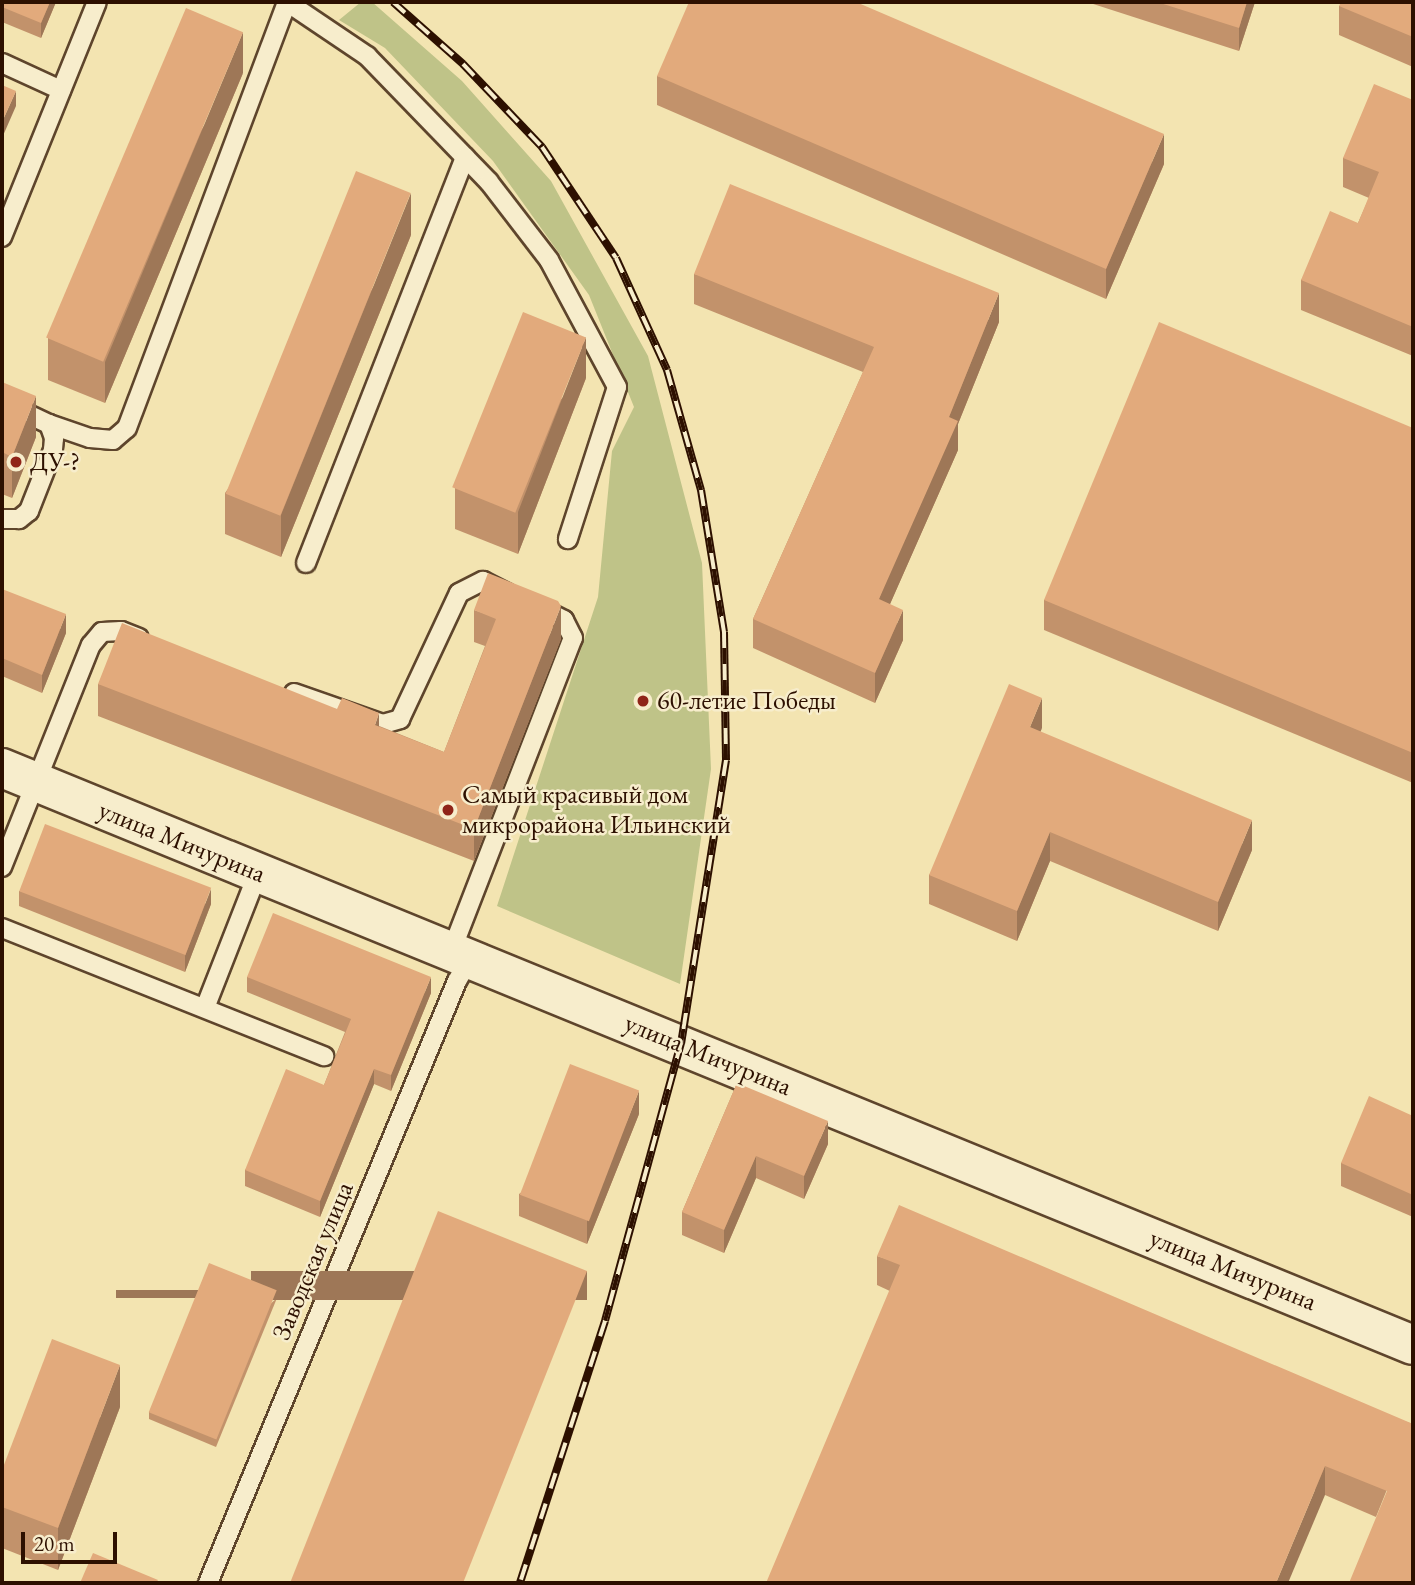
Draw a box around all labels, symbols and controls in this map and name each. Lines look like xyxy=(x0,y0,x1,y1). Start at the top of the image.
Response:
place label: ДУ-? xyxy=(30,446,80,478)
marker: ДУ-? xyxy=(8,454,24,470)
place label: 60-летие Победы xyxy=(657,685,836,717)
marker: 60-летие Победы xyxy=(635,693,651,709)
place label: Самый красивый дом микрорайона Ильинский xyxy=(462,779,731,840)
street label: улица Мичурина xyxy=(94,794,270,890)
marker: Самый красивый дом микрорайона Ильинский xyxy=(440,802,456,818)
street label: улица Мичурина xyxy=(620,1007,796,1103)
street label: Заводская улица xyxy=(266,1177,360,1345)
street label: улица Мичурина xyxy=(1145,1222,1321,1318)
scale bar xyxy=(24,1518,121,1562)
text: 20 m xyxy=(34,1530,75,1557)

